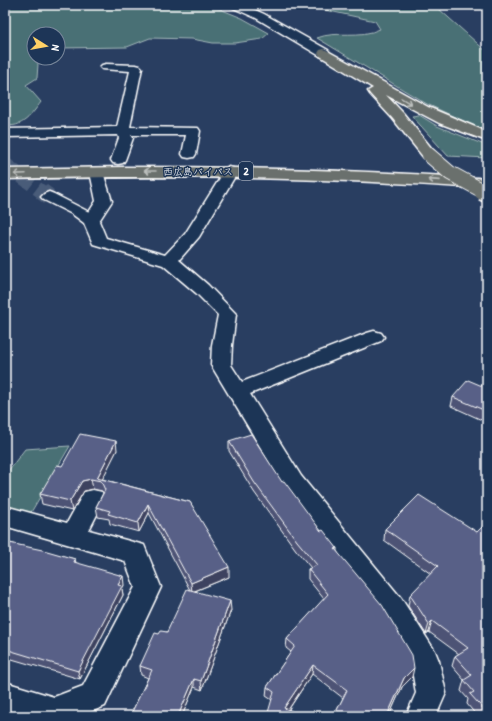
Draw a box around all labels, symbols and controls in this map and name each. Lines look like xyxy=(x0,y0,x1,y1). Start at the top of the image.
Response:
north arrow xyxy=(26,26,66,66)
text: N xyxy=(48,44,63,52)
one-way arrow xyxy=(400,98,412,106)
road number: 2 xyxy=(239,162,253,180)
street label: 西広島バイパス xyxy=(163,165,233,178)
one-way arrow xyxy=(144,167,157,175)
one-way arrow xyxy=(14,170,27,178)
one-way arrow xyxy=(428,176,441,183)

